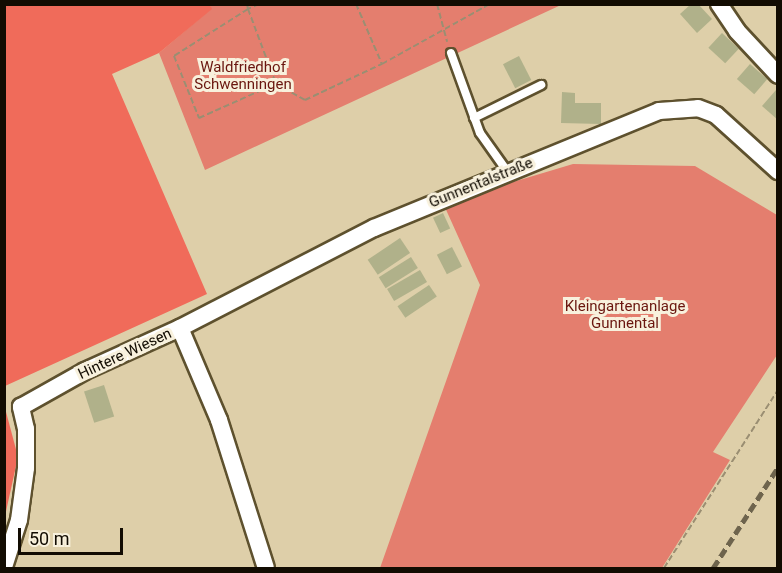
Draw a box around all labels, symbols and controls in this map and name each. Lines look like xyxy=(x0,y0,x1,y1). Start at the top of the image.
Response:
park label: Waldfriedhof Schwenningen xyxy=(194,58,292,93)
street label: Gunnentalstraße xyxy=(426,154,536,212)
park label: Kleingartenanlage Gunnental xyxy=(565,297,685,332)
street label: Hintere Wiesen xyxy=(75,325,175,383)
scale bar xyxy=(21,516,126,554)
text: 50 m xyxy=(29,528,69,549)

